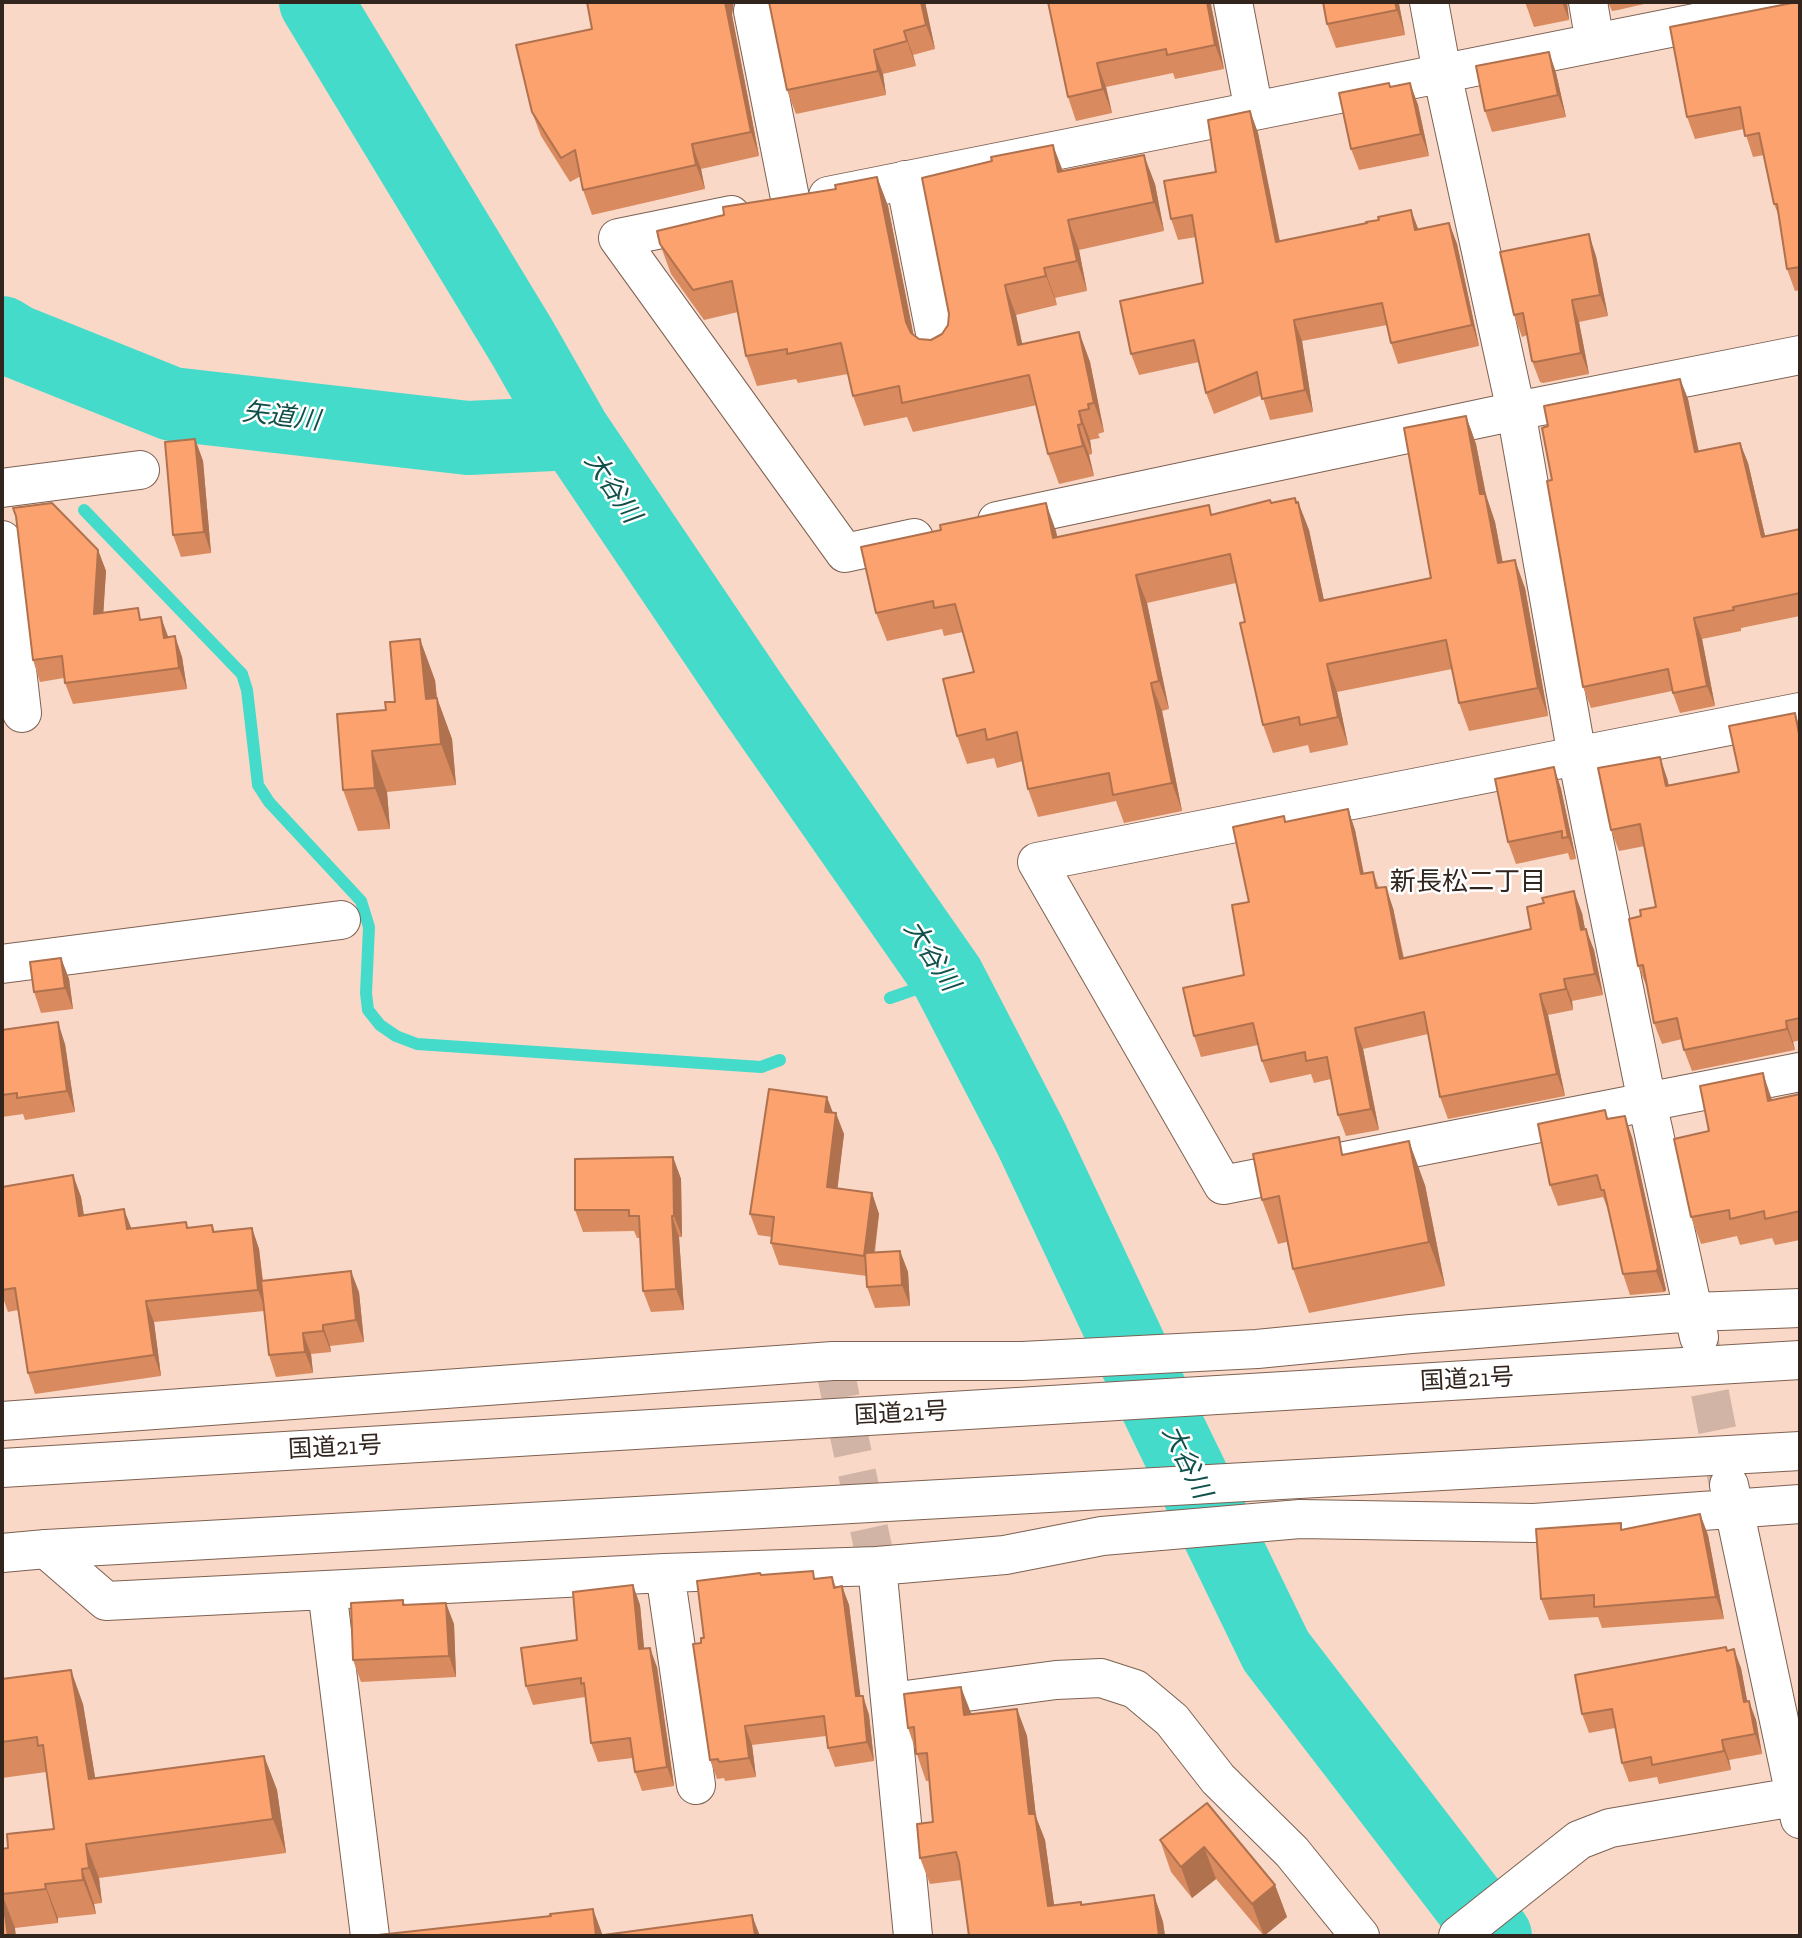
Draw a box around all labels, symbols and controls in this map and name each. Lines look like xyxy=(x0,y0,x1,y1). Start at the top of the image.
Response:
water label: 矢道川 xyxy=(240,397,322,437)
water label: 大谷川 xyxy=(577,447,647,529)
district label: 新長松二丁目 xyxy=(1390,867,1546,899)
water label: 大谷川 xyxy=(897,915,965,997)
street label: 国道21号 xyxy=(1420,1363,1514,1397)
street label: 国道21号 xyxy=(854,1397,948,1431)
water label: 大谷川 xyxy=(1155,1420,1217,1504)
street label: 国道21号 xyxy=(288,1431,382,1465)

